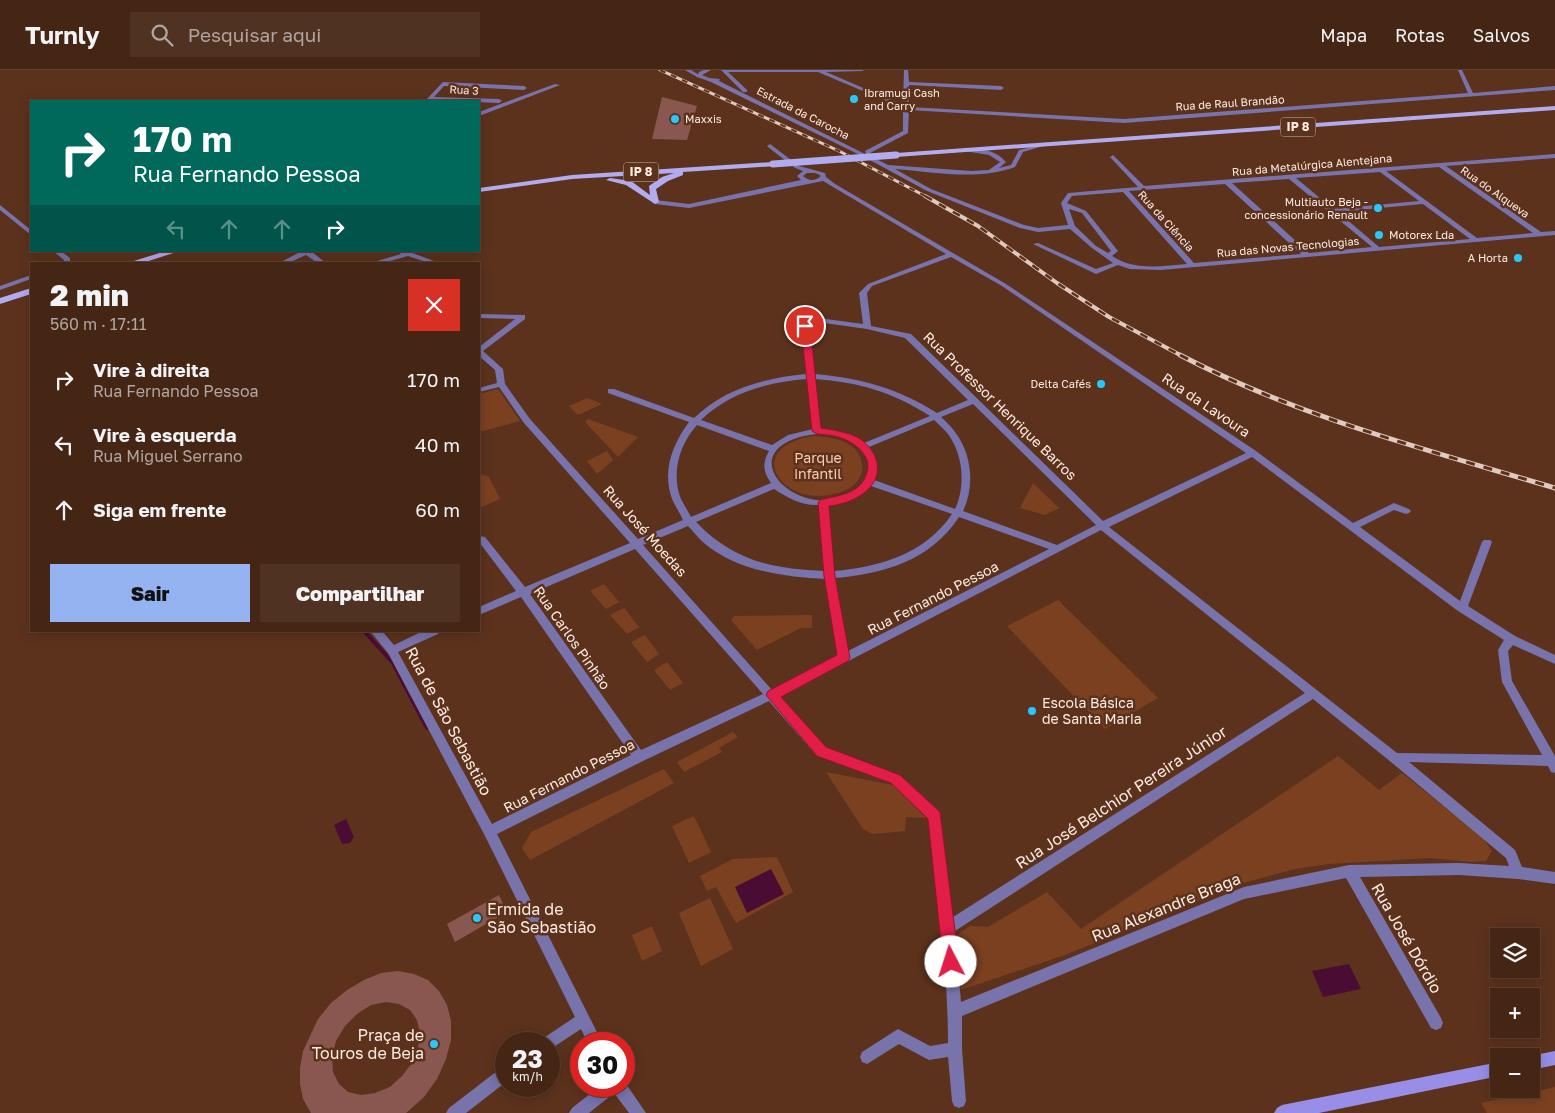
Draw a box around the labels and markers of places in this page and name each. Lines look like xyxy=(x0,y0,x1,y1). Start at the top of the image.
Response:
place label: Ibramugi Cash and Carry xyxy=(864,86,940,112)
marker: Ibramugi Cash and Carry xyxy=(848,93,860,105)
place label: Maxxis xyxy=(685,112,722,125)
marker: Maxxis xyxy=(669,113,681,125)
place label: Multiauto Beja - concessionário Renault xyxy=(1244,195,1368,221)
marker: Multiauto Beja - concessionário Renault xyxy=(1372,202,1384,214)
place label: Motorex Lda xyxy=(1389,228,1454,241)
marker: Motorex Lda xyxy=(1373,229,1385,241)
place label: A Horta xyxy=(1468,251,1508,264)
marker: A Horta xyxy=(1512,252,1524,264)
pin xyxy=(784,305,826,347)
place label: Delta Cafés xyxy=(1030,377,1091,390)
marker: Delta Cafés xyxy=(1095,378,1107,390)
place label: Escola Básica de Santa Maria xyxy=(1042,694,1142,727)
marker: Escola Básica de Santa Maria xyxy=(1026,705,1038,717)
place label: Ermida de São Sebastião xyxy=(487,899,596,937)
marker: Ermida de São Sebastião xyxy=(471,912,483,924)
place label: Praça de Touros de Beja xyxy=(312,1025,424,1063)
marker: Praça de Touros de Beja xyxy=(428,1038,440,1050)

